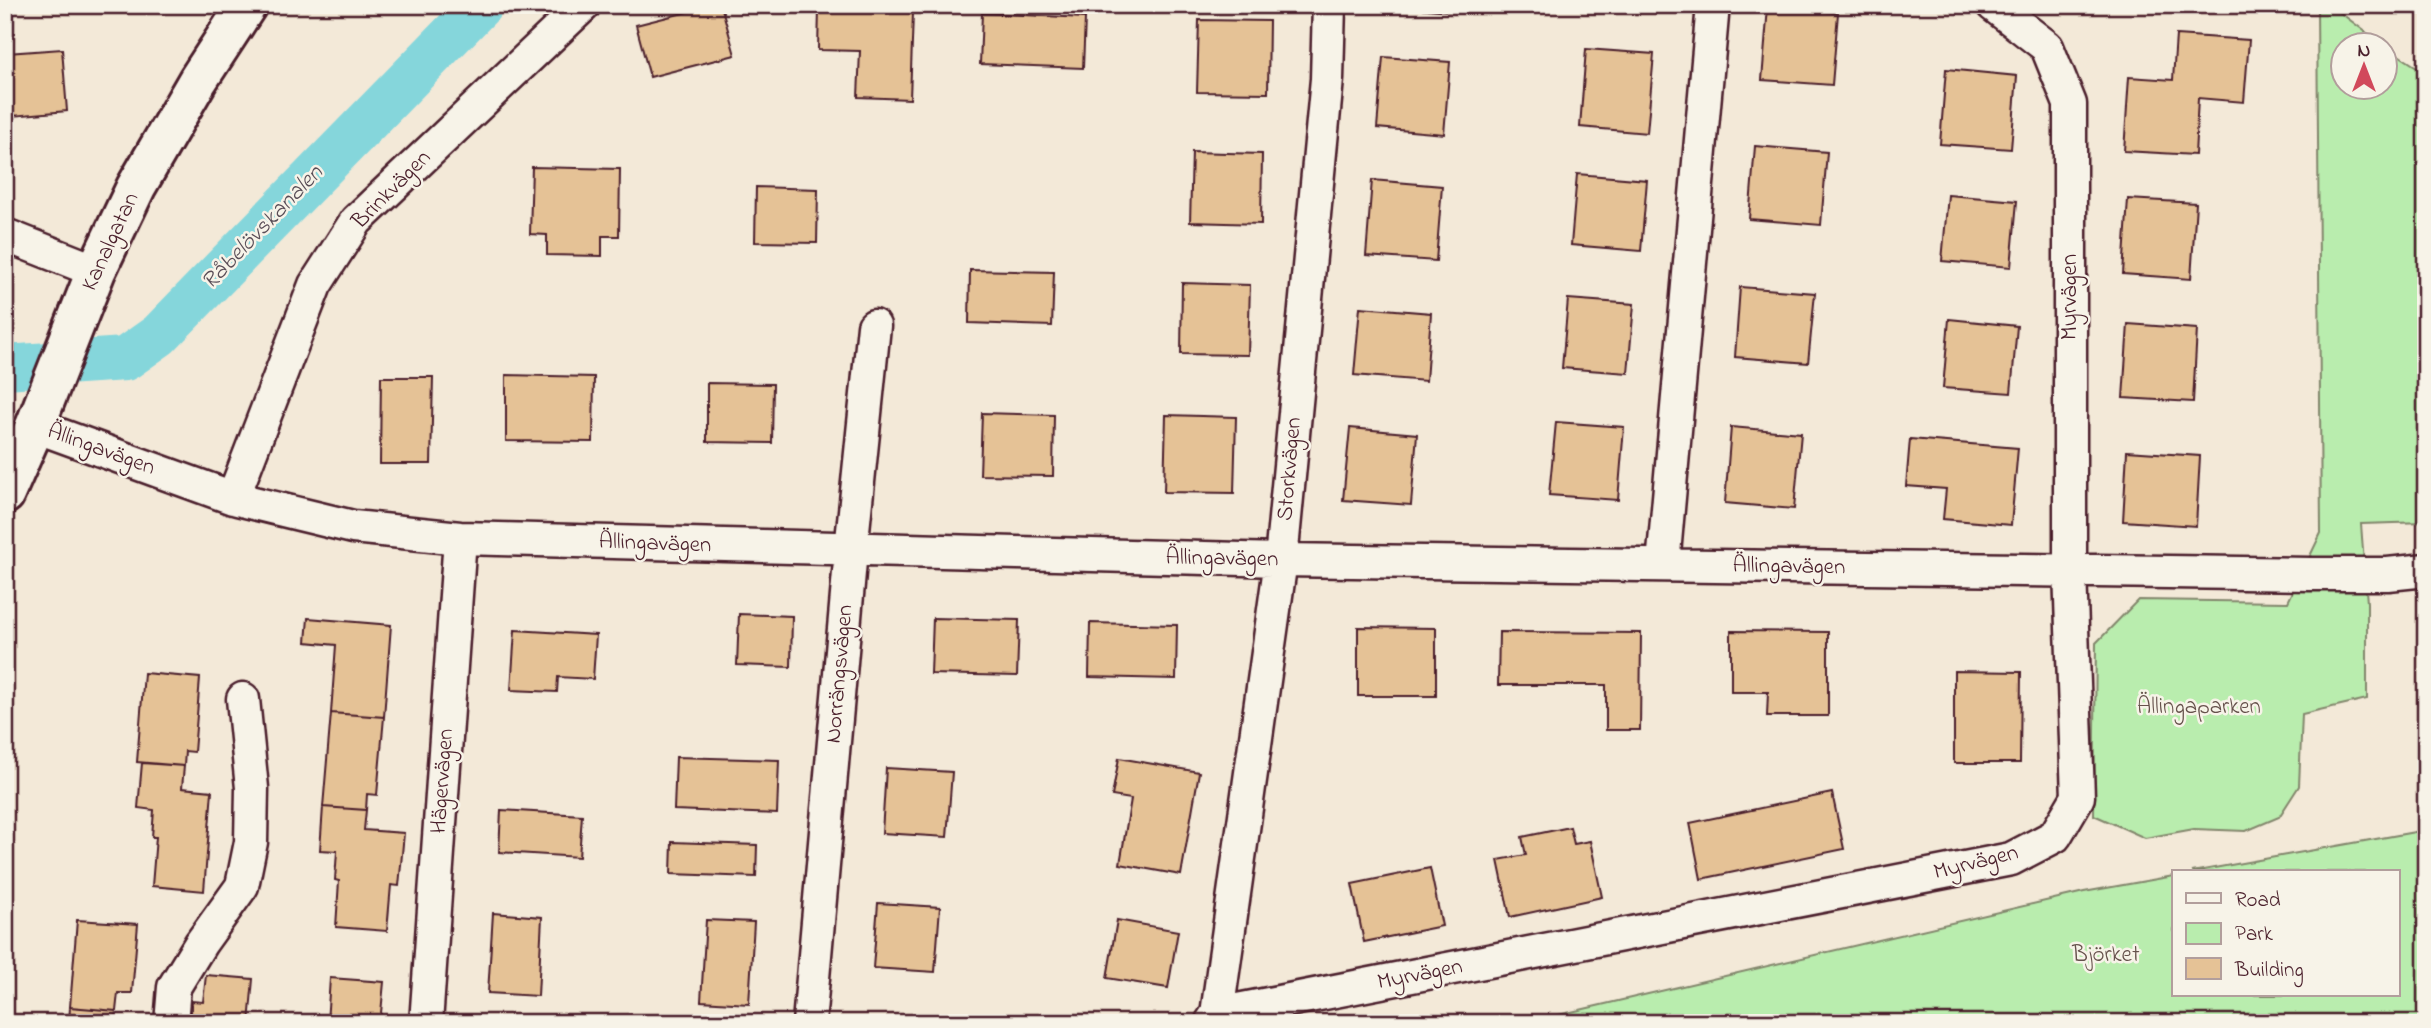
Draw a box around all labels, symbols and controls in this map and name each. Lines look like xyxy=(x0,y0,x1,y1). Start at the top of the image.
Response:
north arrow xyxy=(2330,32,2400,102)
text: N xyxy=(2358,38,2371,65)
street label: Brinkvägen xyxy=(344,143,440,239)
water label: Råbelövskanalen xyxy=(194,157,333,299)
street label: Kanalgatan xyxy=(74,187,149,297)
street label: Myrvägen xyxy=(2054,254,2089,340)
street label: Ällingavägen xyxy=(42,415,160,486)
street label: Storkvägen xyxy=(1269,416,1312,522)
street label: Ällingavägen xyxy=(598,526,712,563)
street label: Ällingavägen xyxy=(1165,542,1279,577)
street label: Ällingavägen xyxy=(1732,550,1846,585)
street label: Norrängsvägen xyxy=(817,603,864,745)
park label: Ällingaparken xyxy=(2137,691,2261,725)
street label: Hägervägen xyxy=(423,727,464,835)
street label: Myrvägen xyxy=(1930,837,2022,891)
legend xyxy=(2172,870,2400,996)
text: Road xyxy=(2235,886,2281,916)
text: Park xyxy=(2235,920,2274,950)
park label: Björket xyxy=(2071,939,2140,972)
street label: Myrvägen xyxy=(1374,951,1466,1001)
text: Building xyxy=(2234,956,2304,988)

